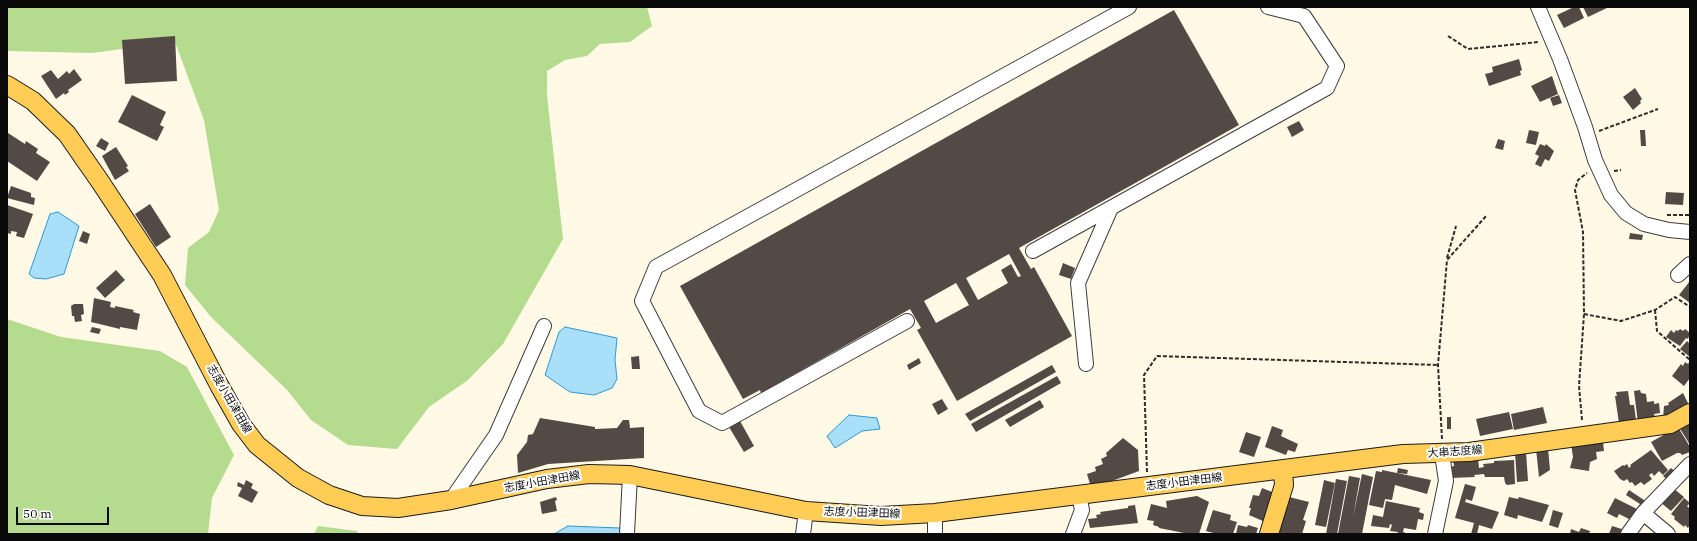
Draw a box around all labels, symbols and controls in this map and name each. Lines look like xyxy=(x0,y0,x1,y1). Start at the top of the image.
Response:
street label: 志度小田津田線 xyxy=(204,362,254,436)
street label: 大串志度線 xyxy=(1427,443,1483,461)
street label: 志度小田津田線 xyxy=(503,469,581,495)
street label: 志度小田津田線 xyxy=(1145,471,1223,493)
scale bar xyxy=(18,499,111,525)
street label: 志度小田津田線 xyxy=(823,505,901,521)
text: 50 m xyxy=(23,506,52,521)

